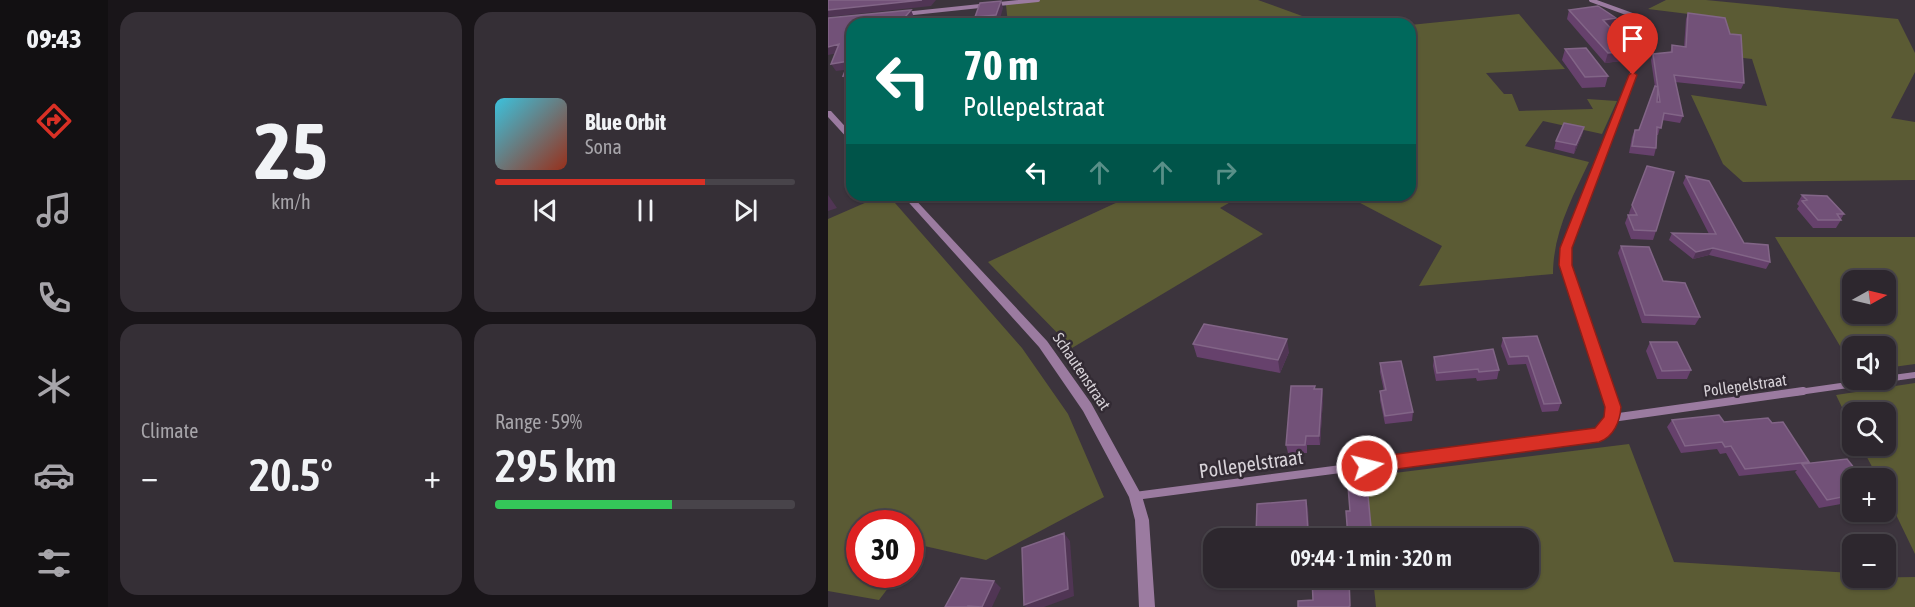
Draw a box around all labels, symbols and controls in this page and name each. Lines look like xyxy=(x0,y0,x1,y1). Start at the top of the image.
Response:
pin xyxy=(1607,13,1658,75)
icon: arrive xyxy=(1616,22,1649,55)
text: 09:43 xyxy=(26,23,82,54)
text: 70 m xyxy=(963,41,1038,89)
icon: left xyxy=(864,42,942,120)
text: Pollepelstraat xyxy=(963,91,1105,122)
icon: directions xyxy=(33,100,75,142)
text: 25 xyxy=(254,106,328,196)
text: Blue Orbit xyxy=(585,109,666,135)
text: Sona xyxy=(585,135,622,158)
icon: left xyxy=(1020,156,1053,189)
icon: ahead xyxy=(1083,156,1116,189)
icon: ahead xyxy=(1146,156,1179,189)
icon: right xyxy=(1209,156,1242,189)
icon: music xyxy=(33,189,75,231)
text: km/h xyxy=(271,190,311,213)
icon: previous xyxy=(529,194,562,227)
icon: pause xyxy=(629,194,662,227)
icon: next xyxy=(729,194,762,227)
north arrow xyxy=(1842,270,1896,324)
map controls xyxy=(1842,270,1896,588)
icon: phone xyxy=(33,277,75,319)
street label: Schautenstraat xyxy=(1050,329,1115,413)
button: sound xyxy=(1842,336,1896,390)
icon: climate xyxy=(33,365,75,407)
street label: Pollepelstraat xyxy=(1702,370,1788,401)
button: search xyxy=(1842,402,1896,456)
text: Range · 59% xyxy=(495,410,582,433)
text: Climate xyxy=(141,419,198,442)
position arrow xyxy=(1335,434,1399,498)
text: 295 km xyxy=(495,440,617,492)
street label: Pollepelstraat xyxy=(1197,445,1305,482)
text: 20.5° xyxy=(249,449,333,501)
icon: car xyxy=(33,454,75,496)
text: − xyxy=(141,457,158,495)
text: + xyxy=(424,457,441,495)
button: + xyxy=(1842,468,1896,522)
speed limit sign: 30 xyxy=(846,510,924,588)
button: − xyxy=(1842,534,1896,588)
icon: filters xyxy=(33,542,75,584)
text: 09:44 · 1 min · 320 m xyxy=(1290,545,1452,571)

